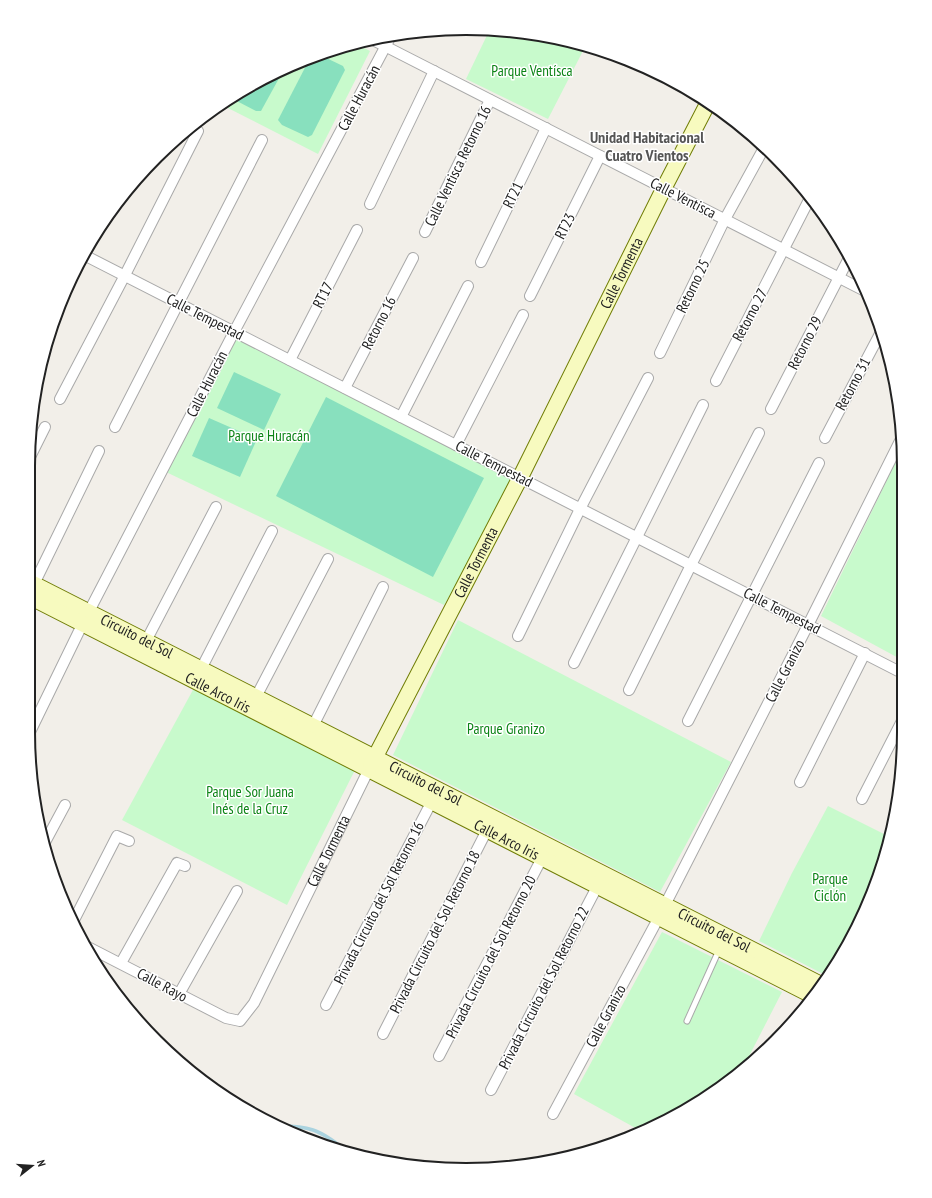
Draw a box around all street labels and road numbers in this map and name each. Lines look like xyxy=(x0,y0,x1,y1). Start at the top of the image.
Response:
street label: Calle Huracán xyxy=(333,62,384,134)
street label: Calle Ventisca Retorno 16 xyxy=(420,102,495,229)
street label: Calle Ventisca xyxy=(647,173,719,222)
street label: RT21 xyxy=(498,179,527,211)
street label: RT23 xyxy=(550,210,579,242)
street label: Calle Tormenta xyxy=(596,234,647,312)
street label: Retorno 25 xyxy=(671,256,714,316)
street label: RT17 xyxy=(308,279,337,311)
street label: Retorno 27 xyxy=(728,285,771,344)
street label: Calle Tempestad xyxy=(163,289,247,344)
street label: Retorno 16 xyxy=(357,293,400,353)
street label: Retorno 29 xyxy=(783,313,826,373)
street label: Calle Huracán xyxy=(182,348,231,420)
street label: Retorno 31 xyxy=(831,354,874,413)
street label: Calle Tempestad xyxy=(452,436,536,491)
street label: Calle Tormenta xyxy=(449,524,502,601)
street label: Calle Tempestad xyxy=(740,583,824,638)
street label: Circuito del Sol xyxy=(98,610,177,662)
street label: Calle Granizo xyxy=(761,636,808,705)
street label: Calle Arco Iris xyxy=(182,668,254,717)
street label: Circuito del Sol xyxy=(386,756,466,809)
street label: Calle Tormenta xyxy=(303,812,354,890)
street label: Calle Arco Iris xyxy=(471,815,542,864)
street label: Privada Circuito del Sol Retorno 16 xyxy=(329,818,428,987)
street label: Privada Circuito del Sol Retorno 18 xyxy=(385,847,484,1016)
street label: Privada Circuito del Sol Retorno 20 xyxy=(441,872,540,1041)
street label: Privada Circuito del Sol Retorno 22 xyxy=(494,903,593,1072)
street label: Circuito del Sol xyxy=(675,903,754,956)
street label: Calle Rayo xyxy=(134,963,191,1006)
street label: Calle Granizo xyxy=(581,981,630,1050)

